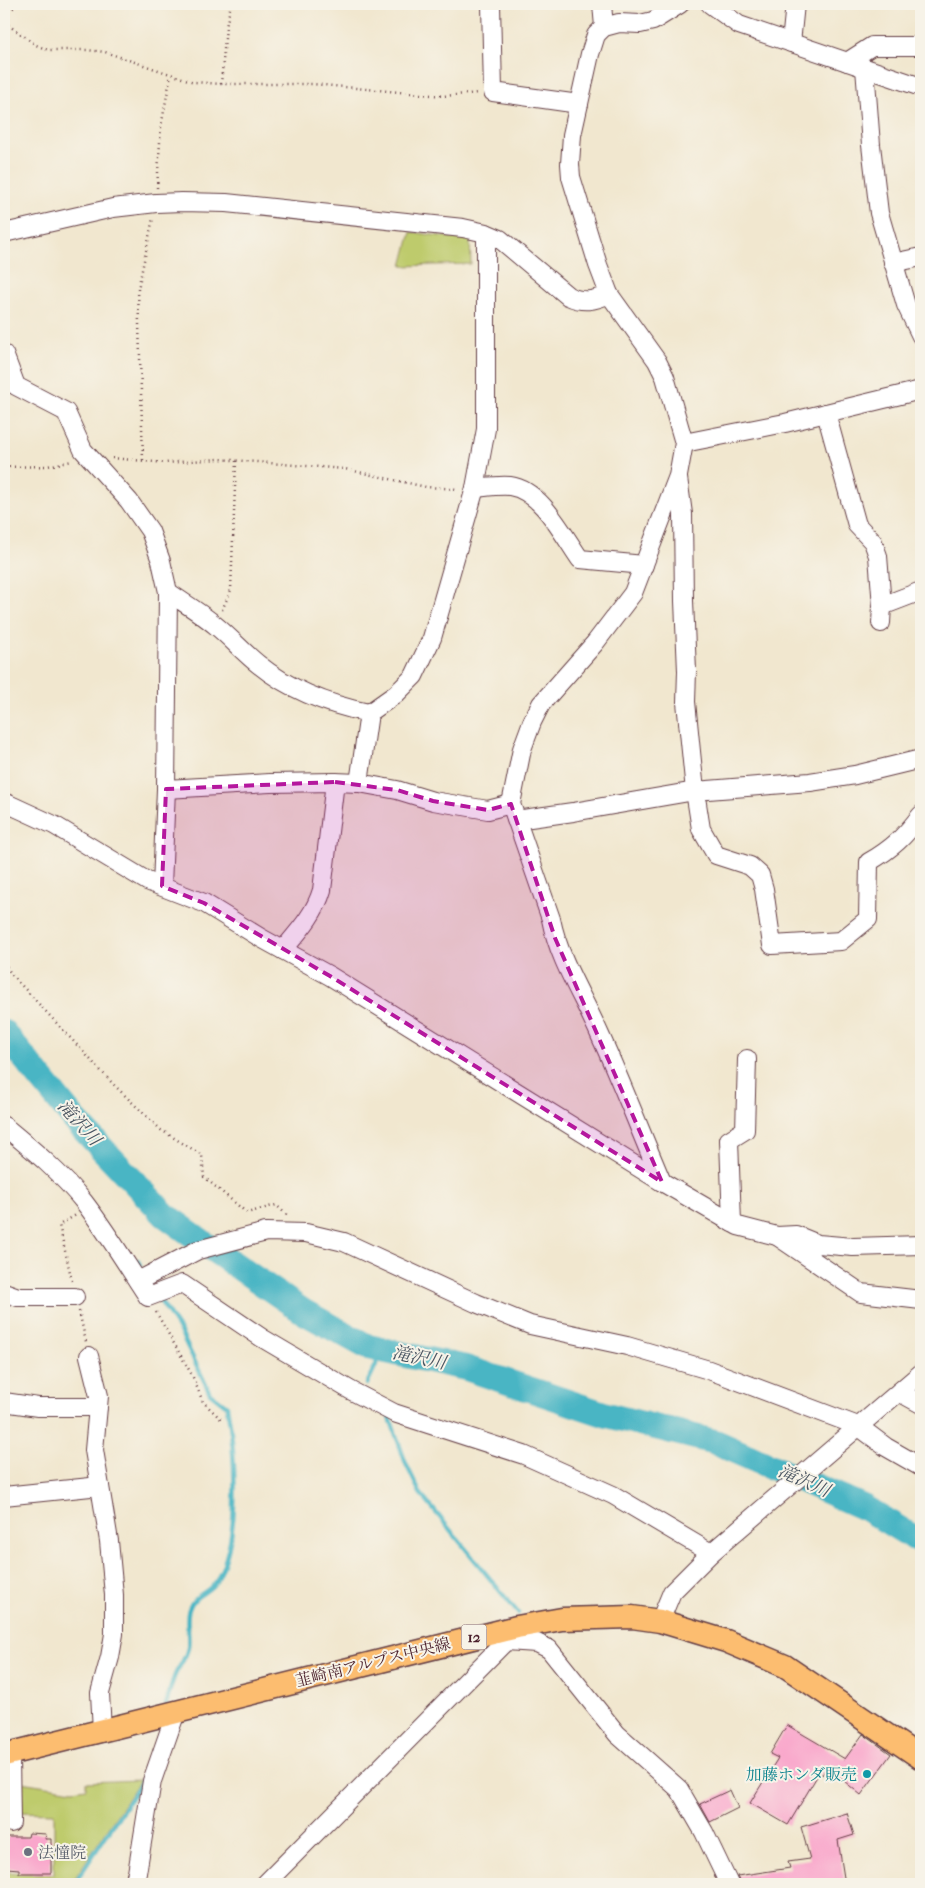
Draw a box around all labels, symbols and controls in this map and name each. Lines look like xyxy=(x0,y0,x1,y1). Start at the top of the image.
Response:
water label: 滝沢川 xyxy=(53,1096,106,1152)
water label: 滝沢川 xyxy=(390,1342,450,1374)
water label: 滝沢川 xyxy=(775,1460,835,1502)
road number: 12 xyxy=(462,1624,486,1650)
street label: 韮崎南アルプス中央線 xyxy=(294,1634,452,1690)
place label: 加藤ホンダ販売 xyxy=(746,1765,857,1784)
marker: 加藤ホンダ販売 xyxy=(861,1768,873,1780)
place label: 法憧院 xyxy=(38,1843,86,1862)
marker: 法憧院 xyxy=(22,1846,34,1858)

